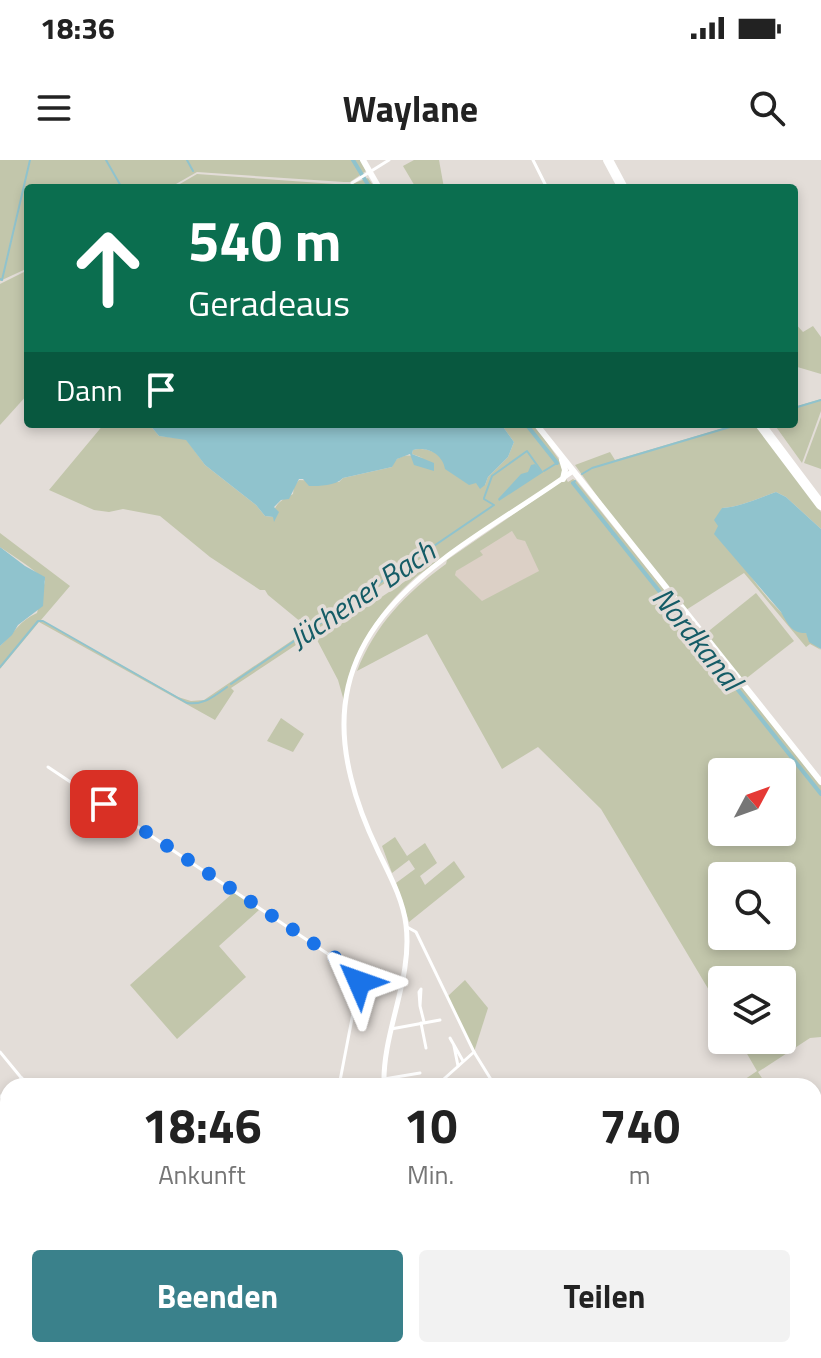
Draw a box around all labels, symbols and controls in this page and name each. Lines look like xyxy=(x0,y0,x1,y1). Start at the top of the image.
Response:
text: 18:36 xyxy=(40,5,115,51)
text: Waylane xyxy=(343,81,478,136)
icon: menu xyxy=(32,86,76,130)
icon: search xyxy=(745,86,789,130)
text: 540 m xyxy=(188,198,341,283)
icon: ahead xyxy=(56,216,160,320)
text: Geradeaus xyxy=(188,275,350,330)
text: Dann xyxy=(56,367,123,413)
icon: arrive xyxy=(139,368,183,412)
water label: Jüchener Bach xyxy=(279,528,445,660)
water label: Nordkanal xyxy=(642,576,756,703)
north arrow xyxy=(708,758,796,846)
map controls xyxy=(708,758,796,1054)
pin xyxy=(70,770,138,838)
icon: arrive xyxy=(82,782,126,826)
button: search xyxy=(708,862,796,950)
position arrow xyxy=(317,940,401,1024)
button: layers xyxy=(708,966,796,1054)
text: 18:46 xyxy=(142,1089,262,1162)
text: 10 xyxy=(404,1089,457,1162)
text: 740 xyxy=(599,1089,680,1162)
text: Ankunft xyxy=(158,1155,246,1194)
text: Min. xyxy=(407,1155,454,1194)
text: m xyxy=(629,1155,651,1194)
button: Beenden xyxy=(32,1250,403,1342)
button: Teilen xyxy=(419,1250,790,1342)

